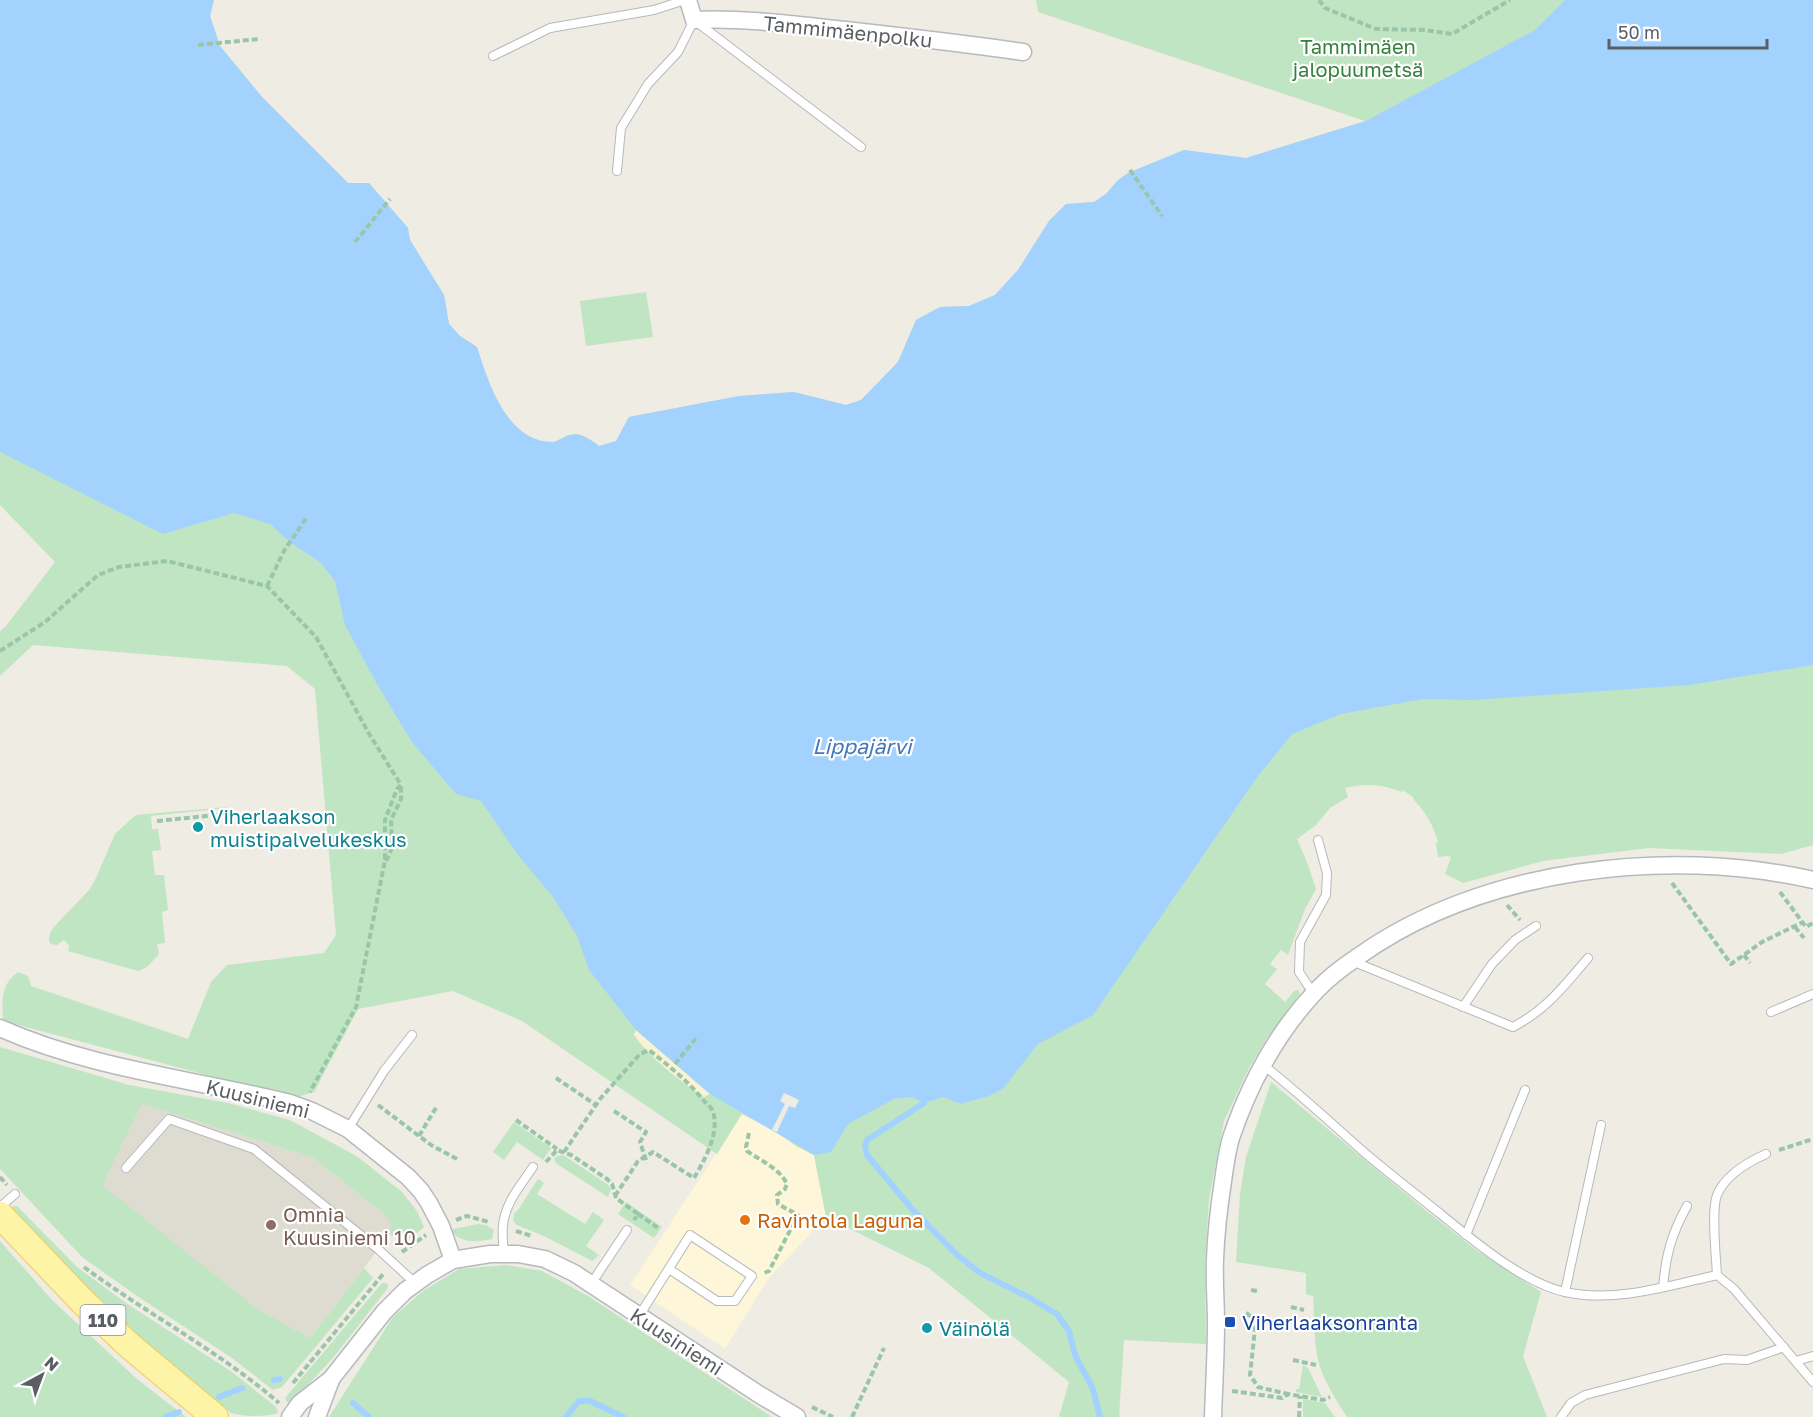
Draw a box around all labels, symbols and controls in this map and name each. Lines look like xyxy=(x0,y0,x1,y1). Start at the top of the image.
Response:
street label: Tammimäenpolku xyxy=(762,10,934,52)
scale bar xyxy=(1609,12,1766,50)
text: 50 m xyxy=(1618,21,1660,43)
park label: Tammimäen jalopuumetsä xyxy=(1292,34,1423,81)
water label: Lippajärvi xyxy=(813,733,914,759)
place label: Viherlaakson muistipalvelukeskus xyxy=(210,804,407,851)
marker: Viherlaakson muistipalvelukeskus xyxy=(191,820,205,834)
street label: Kuusiniemi xyxy=(204,1074,312,1122)
place label: Omnia Kuusiniemi 10 xyxy=(283,1202,416,1249)
place label: Ravintola Laguna xyxy=(757,1208,924,1232)
marker: Ravintola Laguna xyxy=(738,1213,752,1227)
marker: Omnia Kuusiniemi 10 xyxy=(264,1218,278,1232)
street label: Kuusiniemi xyxy=(626,1302,728,1380)
road number: 110 xyxy=(80,1305,126,1335)
place label: Viherlaaksonranta xyxy=(1242,1310,1418,1334)
marker: Viherlaaksonranta xyxy=(1223,1315,1237,1329)
place label: Väinölä xyxy=(939,1316,1010,1340)
marker: Väinölä xyxy=(920,1321,934,1335)
north arrow xyxy=(12,1345,72,1405)
text: N xyxy=(41,1352,63,1375)

